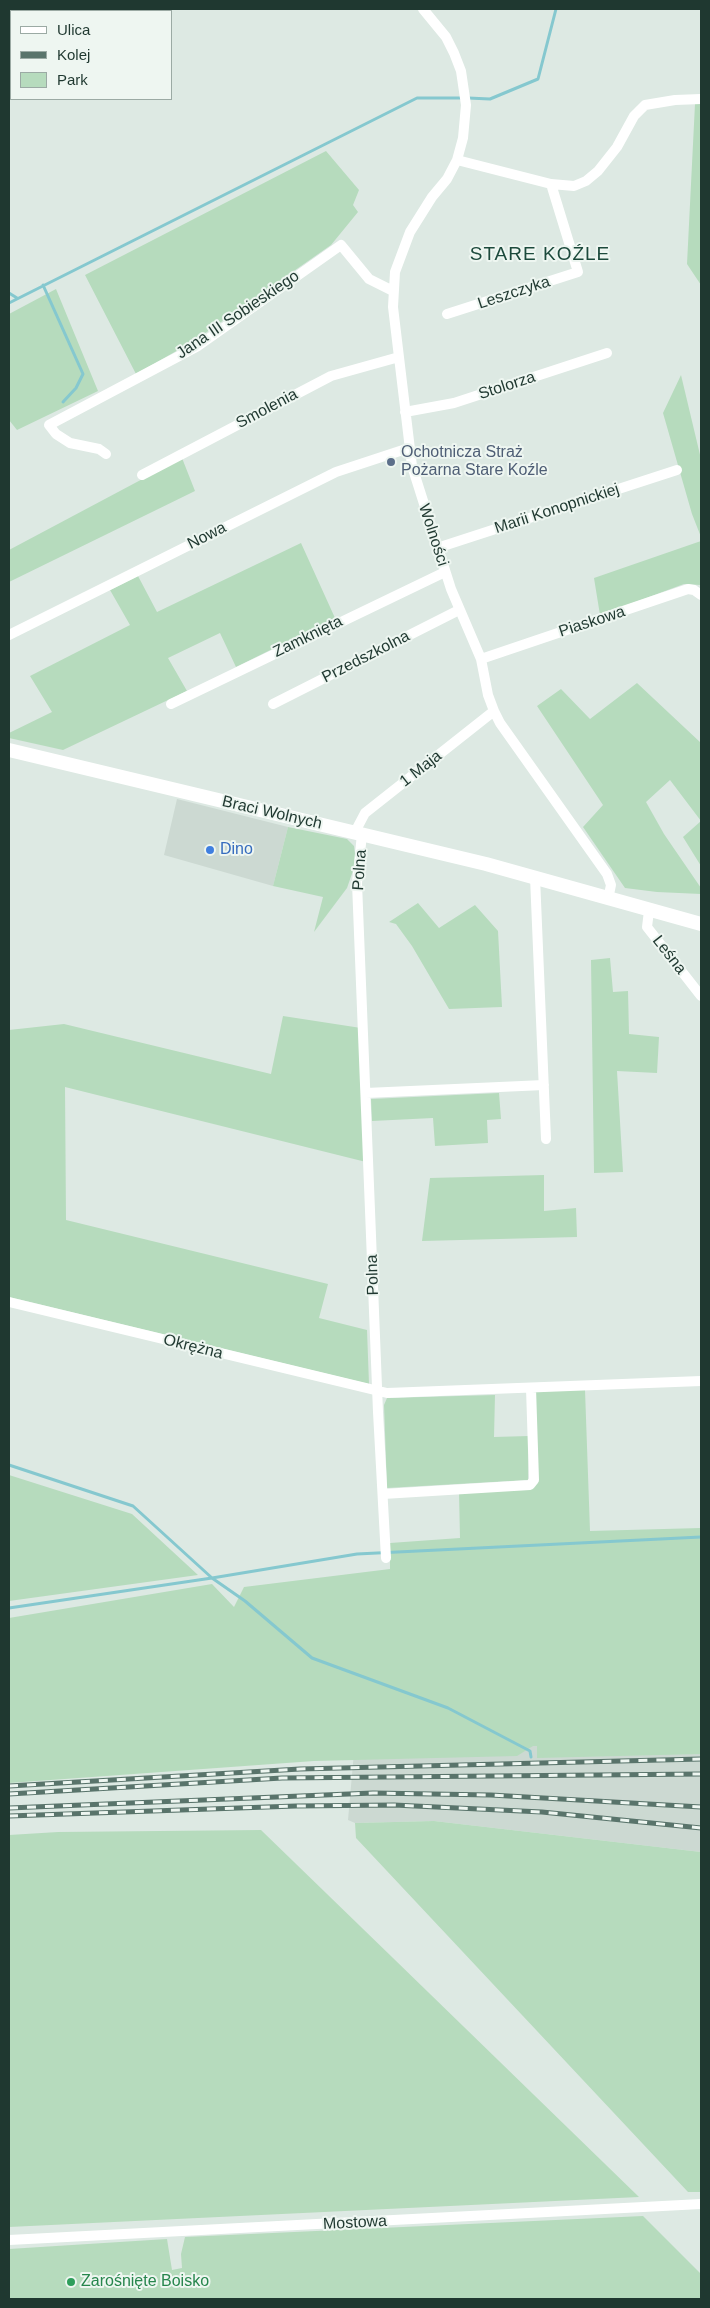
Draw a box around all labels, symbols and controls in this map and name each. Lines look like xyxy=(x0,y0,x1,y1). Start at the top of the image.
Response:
legend xyxy=(10,10,172,100)
text: Ulica xyxy=(57,21,90,38)
text: Kolej xyxy=(57,46,90,63)
text: Park xyxy=(57,71,88,88)
district label: STARE KOŹLE xyxy=(468,244,612,266)
street label: Jana III Sobieskiego xyxy=(173,267,303,363)
street label: Leszczyka xyxy=(476,272,552,314)
street label: Stolorza xyxy=(476,368,538,404)
street label: Smolenia xyxy=(233,385,301,433)
place label: Ochotnicza Straż Pożarna Stare Koźle xyxy=(401,443,548,481)
marker: Ochotnicza Straż Pożarna Stare Koźle xyxy=(385,456,397,468)
street label: Marii Konopnickiej xyxy=(492,480,622,538)
street label: Wolności xyxy=(414,501,452,569)
street label: Nowa xyxy=(184,518,230,554)
street label: Piaskowa xyxy=(556,602,628,642)
street label: Zamknięta xyxy=(270,612,346,662)
street label: Przedszkolna xyxy=(319,627,413,687)
street label: 1 Maja xyxy=(396,747,446,791)
street label: Braci Wolnych xyxy=(220,792,324,834)
place label: Dino xyxy=(220,840,253,860)
marker: Dino xyxy=(204,844,216,856)
street label: Polna xyxy=(349,849,371,891)
street label: Leśna xyxy=(648,932,690,978)
street label: Polna xyxy=(363,1254,383,1296)
street label: Okrężna xyxy=(161,1330,225,1364)
street label: Mostowa xyxy=(323,2212,387,2234)
place label: Zarośnięte Boisko xyxy=(81,2272,209,2292)
marker: Zarośnięte Boisko xyxy=(65,2276,77,2288)

